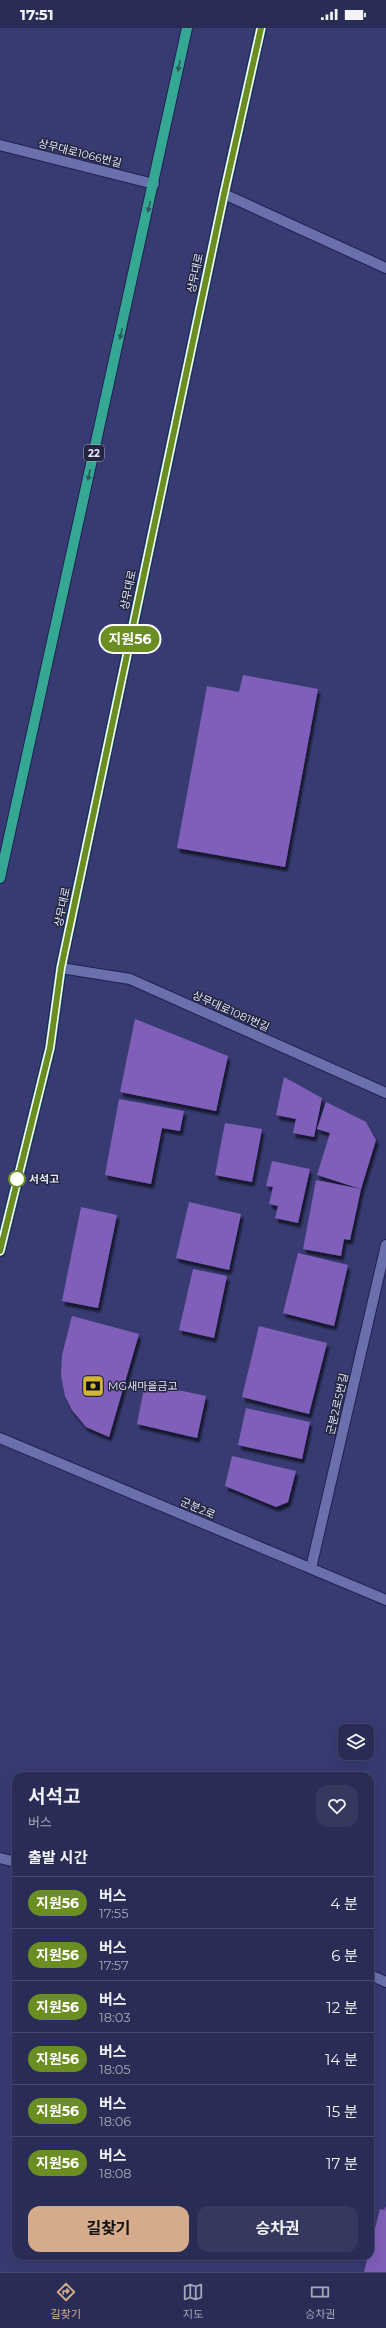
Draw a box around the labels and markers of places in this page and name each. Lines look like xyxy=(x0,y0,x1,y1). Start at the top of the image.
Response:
marker: 서석고 xyxy=(8,1170,26,1188)
place label: 서석고 xyxy=(29,1172,59,1186)
bank icon: MG새마을금고 xyxy=(80,1373,106,1399)
place label: MG새마을금고 xyxy=(108,1379,178,1393)

